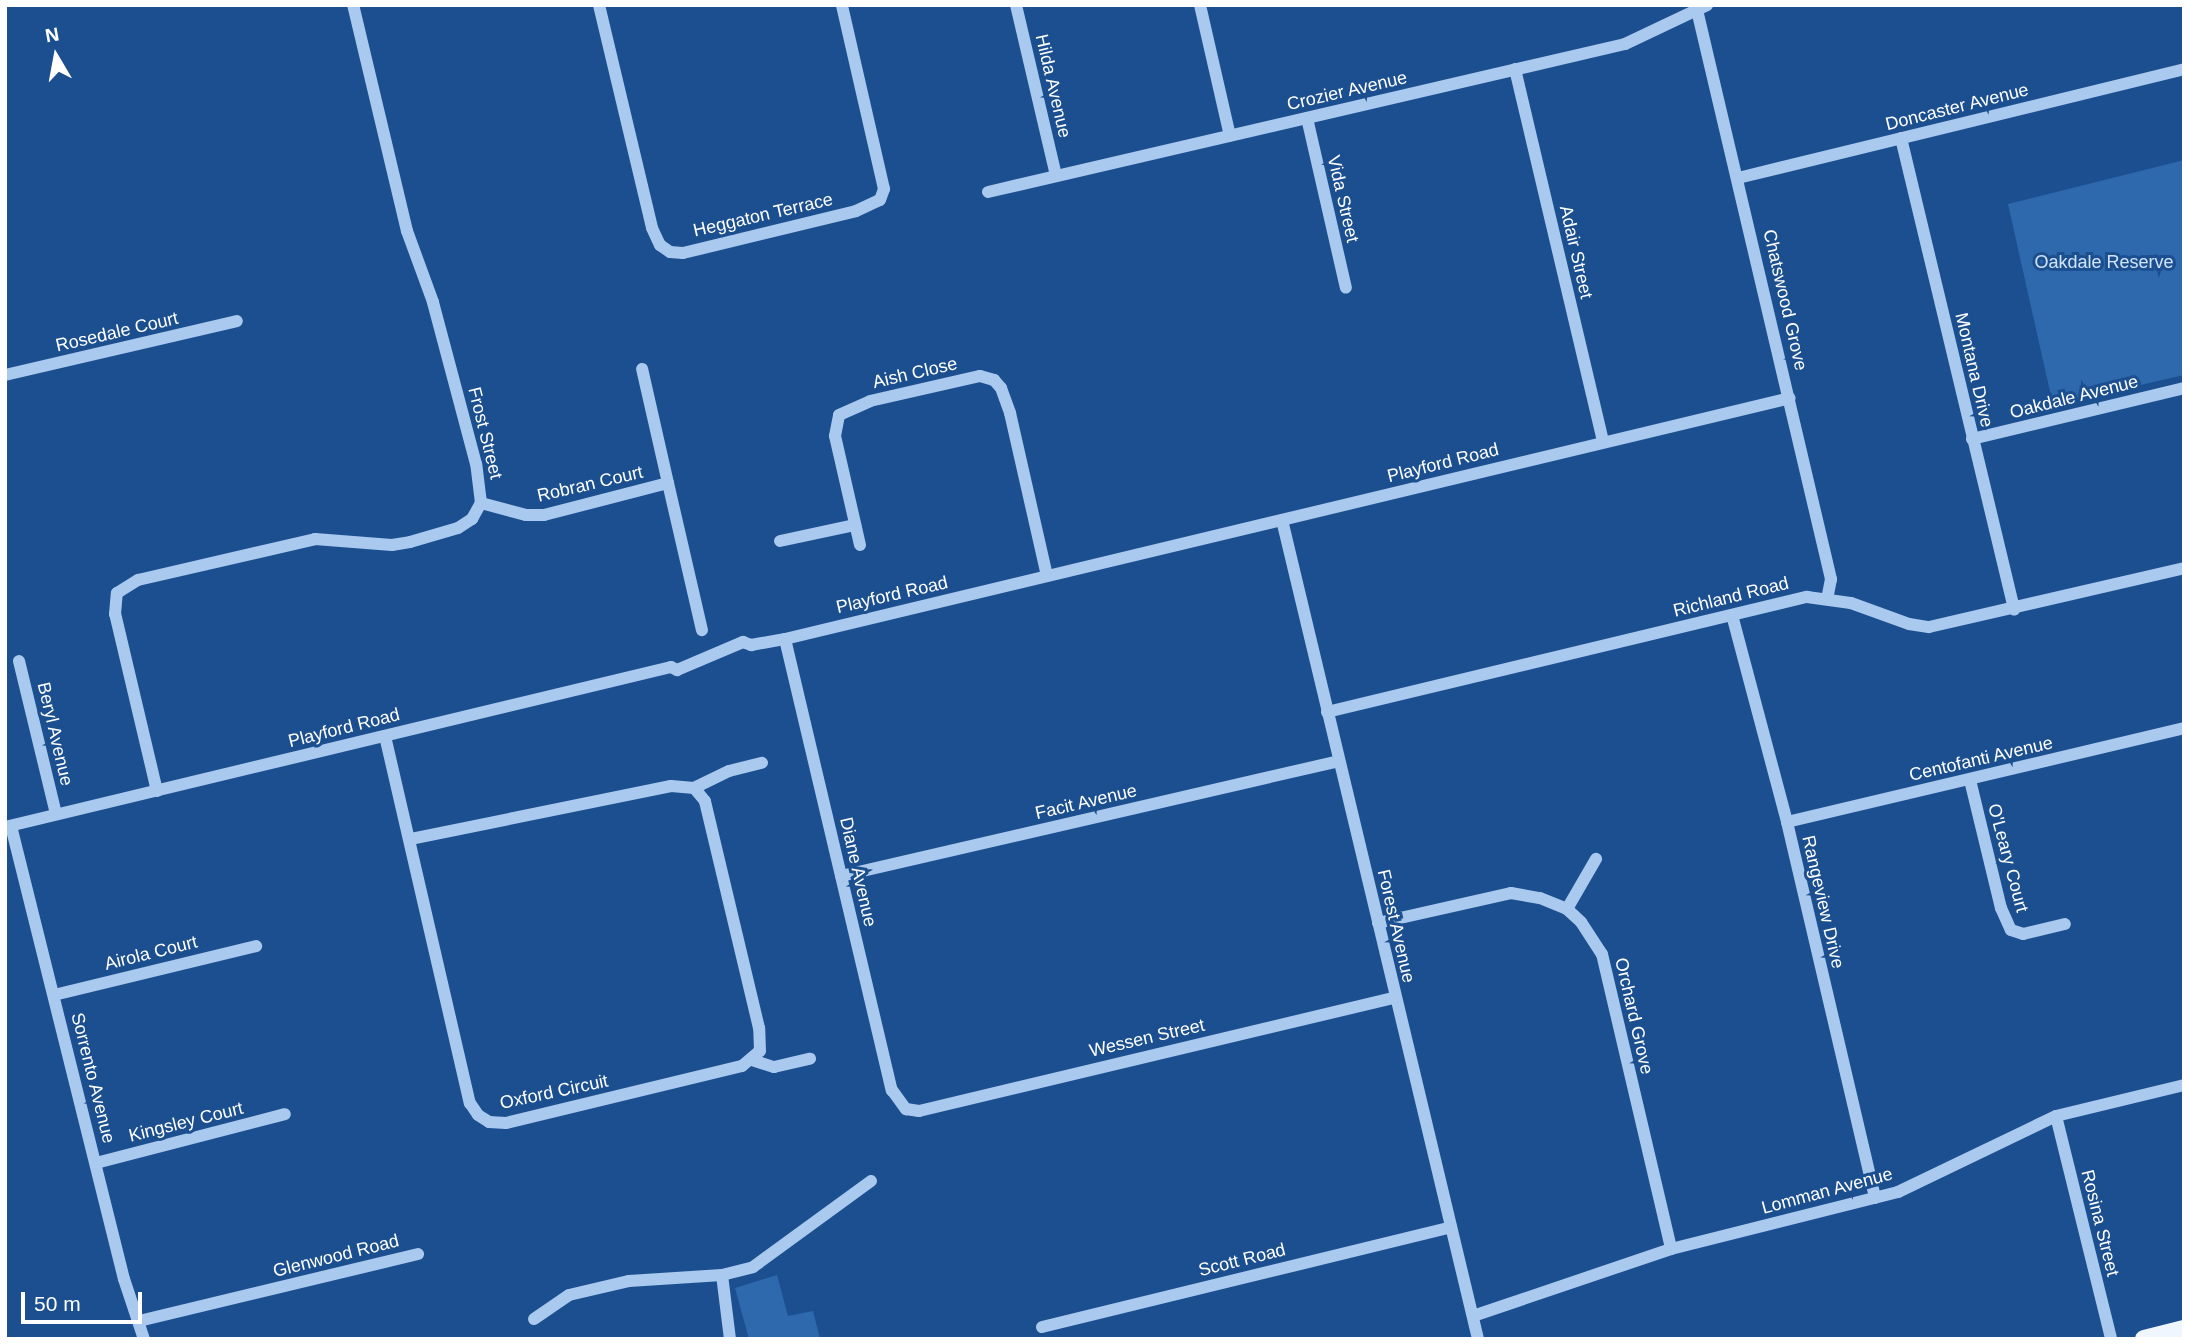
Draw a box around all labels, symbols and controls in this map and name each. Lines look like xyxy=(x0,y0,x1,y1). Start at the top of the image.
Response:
north arrow xyxy=(21,21,91,91)
text: N xyxy=(44,23,61,46)
street label: Hilda Avenue xyxy=(1030,32,1076,140)
street label: Crozier Avenue xyxy=(1284,67,1410,115)
street label: Doncaster Avenue xyxy=(1883,79,2031,135)
street label: Vida Street xyxy=(1322,153,1364,245)
street label: Heggaton Terrace xyxy=(691,188,835,242)
street label: Adair Street xyxy=(1555,203,1597,301)
street label: Chatswood Grove xyxy=(1758,227,1812,373)
park label: Oakdale Reserve xyxy=(2034,251,2174,273)
street label: Rosedale Court xyxy=(54,307,180,357)
street label: Montana Drive xyxy=(1950,311,1998,429)
street label: Aish Close xyxy=(871,353,959,393)
street label: Oakdale Avenue xyxy=(2007,370,2141,424)
street label: Frost Street xyxy=(463,385,507,481)
street label: Playford Road xyxy=(1385,439,1501,487)
street label: Robran Court xyxy=(535,461,645,507)
street label: Playford Road xyxy=(834,572,950,618)
street label: Richland Road xyxy=(1671,572,1791,622)
street label: Beryl Avenue xyxy=(32,680,78,788)
street label: Playford Road xyxy=(286,704,402,752)
street label: Centofanti Avenue xyxy=(1907,732,2055,786)
street label: Facit Avenue xyxy=(1033,780,1139,824)
street label: O'Leary Court xyxy=(1983,801,2033,915)
street label: Diane Avenue xyxy=(835,815,881,929)
street label: Rangeview Drive xyxy=(1797,833,1849,971)
street label: Forest Avenue xyxy=(1372,867,1420,985)
street label: Airola Court xyxy=(102,931,200,975)
street label: Orchard Grove xyxy=(1610,956,1658,1076)
street label: Sorrento Avenue xyxy=(66,1010,120,1146)
street label: Wessen Street xyxy=(1087,1014,1207,1062)
street label: Oxford Circuit xyxy=(498,1070,610,1114)
street label: Kingsley Court xyxy=(127,1097,245,1147)
street label: Lomman Avenue xyxy=(1759,1163,1895,1219)
street label: Rosina Street xyxy=(2076,1167,2124,1279)
street label: Glenwood Road xyxy=(271,1230,401,1282)
street label: Scott Road xyxy=(1196,1239,1288,1281)
scale bar xyxy=(24,1278,145,1322)
text: 50 m xyxy=(34,1292,81,1315)

